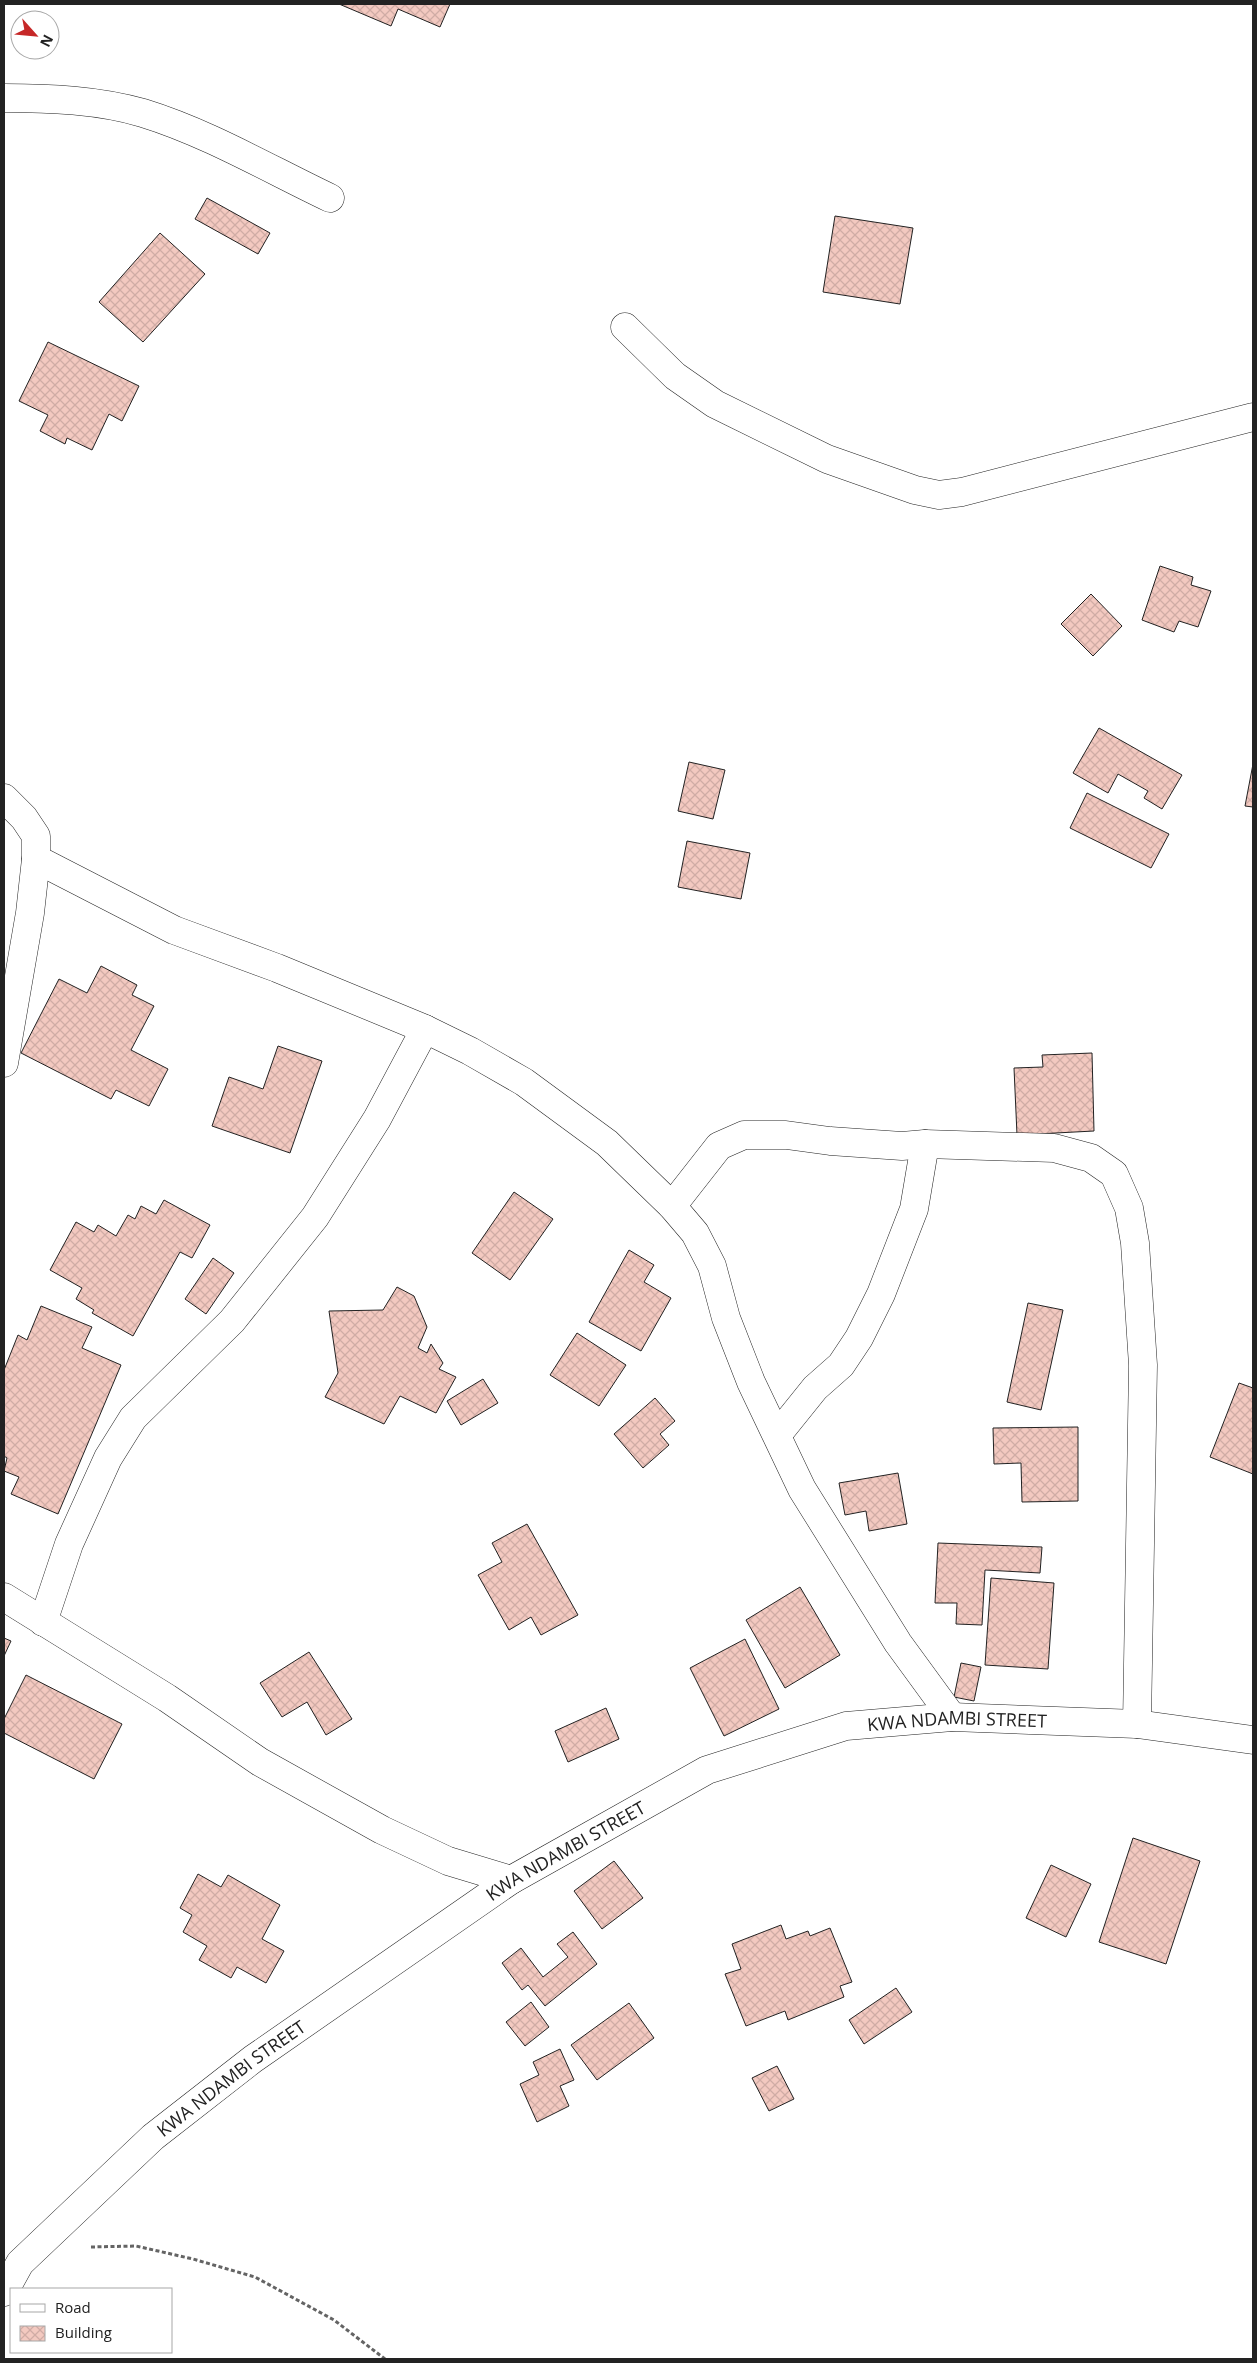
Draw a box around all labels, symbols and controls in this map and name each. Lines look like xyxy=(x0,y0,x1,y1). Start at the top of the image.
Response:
north arrow xyxy=(10,10,60,60)
text: N xyxy=(36,32,58,51)
street label: KWA NDAMBI STREET xyxy=(866,1705,1047,1736)
street label: KWA NDAMBI STREET xyxy=(481,1795,649,1906)
street label: KWA NDAMBI STREET xyxy=(152,2014,310,2142)
legend xyxy=(10,2288,172,2353)
text: Road xyxy=(55,2297,91,2317)
text: Building xyxy=(55,2322,112,2342)

